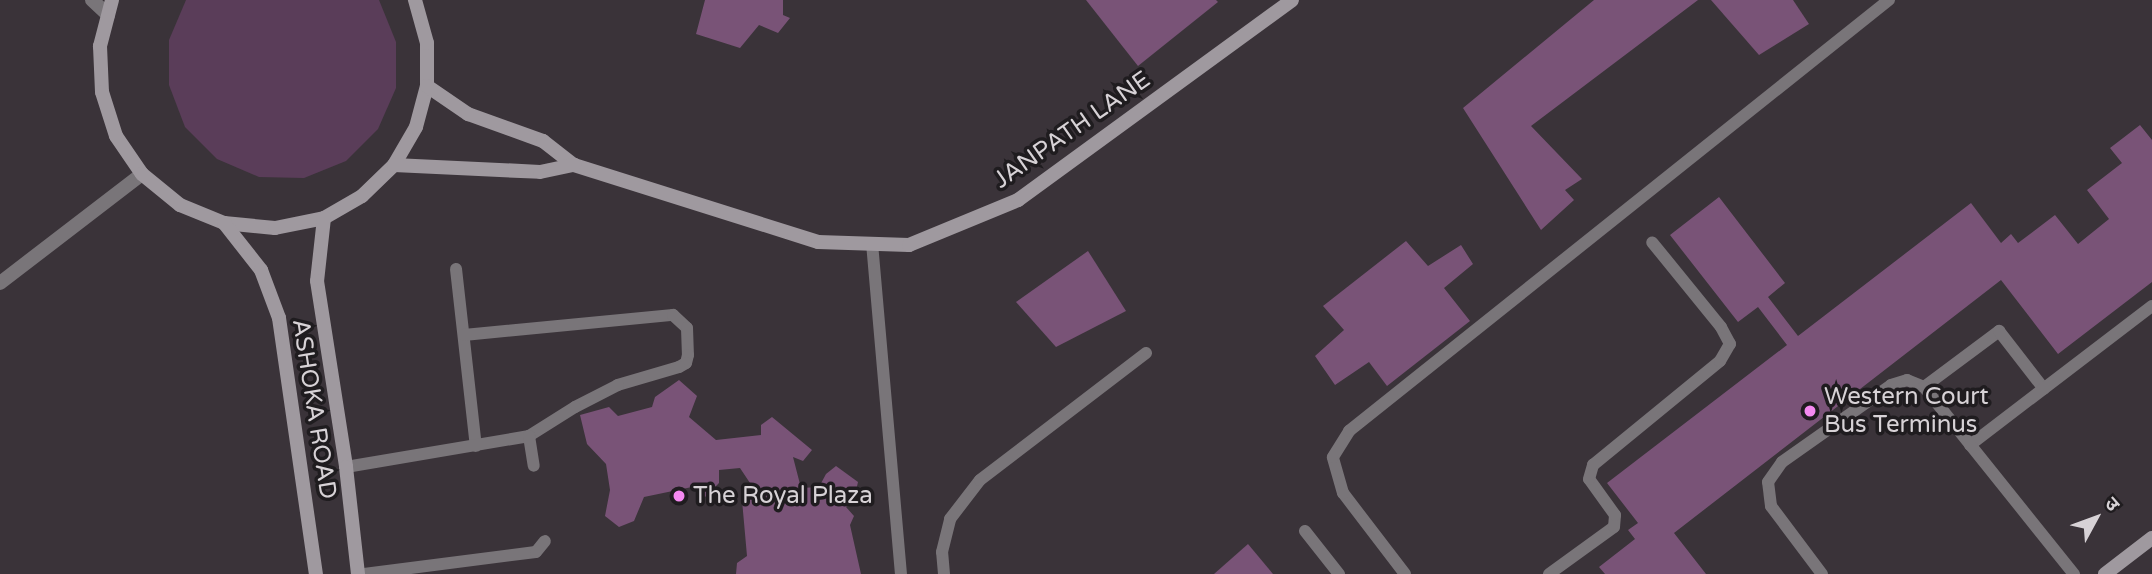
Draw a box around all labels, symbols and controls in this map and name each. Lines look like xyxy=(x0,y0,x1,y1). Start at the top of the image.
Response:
street label: JANPATH LANE xyxy=(988,65,1156,195)
street label: ASHOKA ROAD xyxy=(286,317,342,501)
place label: Western Court Bus Terminus xyxy=(1824,383,1989,439)
marker: Western Court Bus Terminus xyxy=(1802,403,1818,419)
place label: The Royal Plaza xyxy=(693,482,873,510)
north arrow xyxy=(2061,483,2131,553)
marker: The Royal Plaza xyxy=(671,488,687,504)
text: उ xyxy=(2100,493,2124,516)

